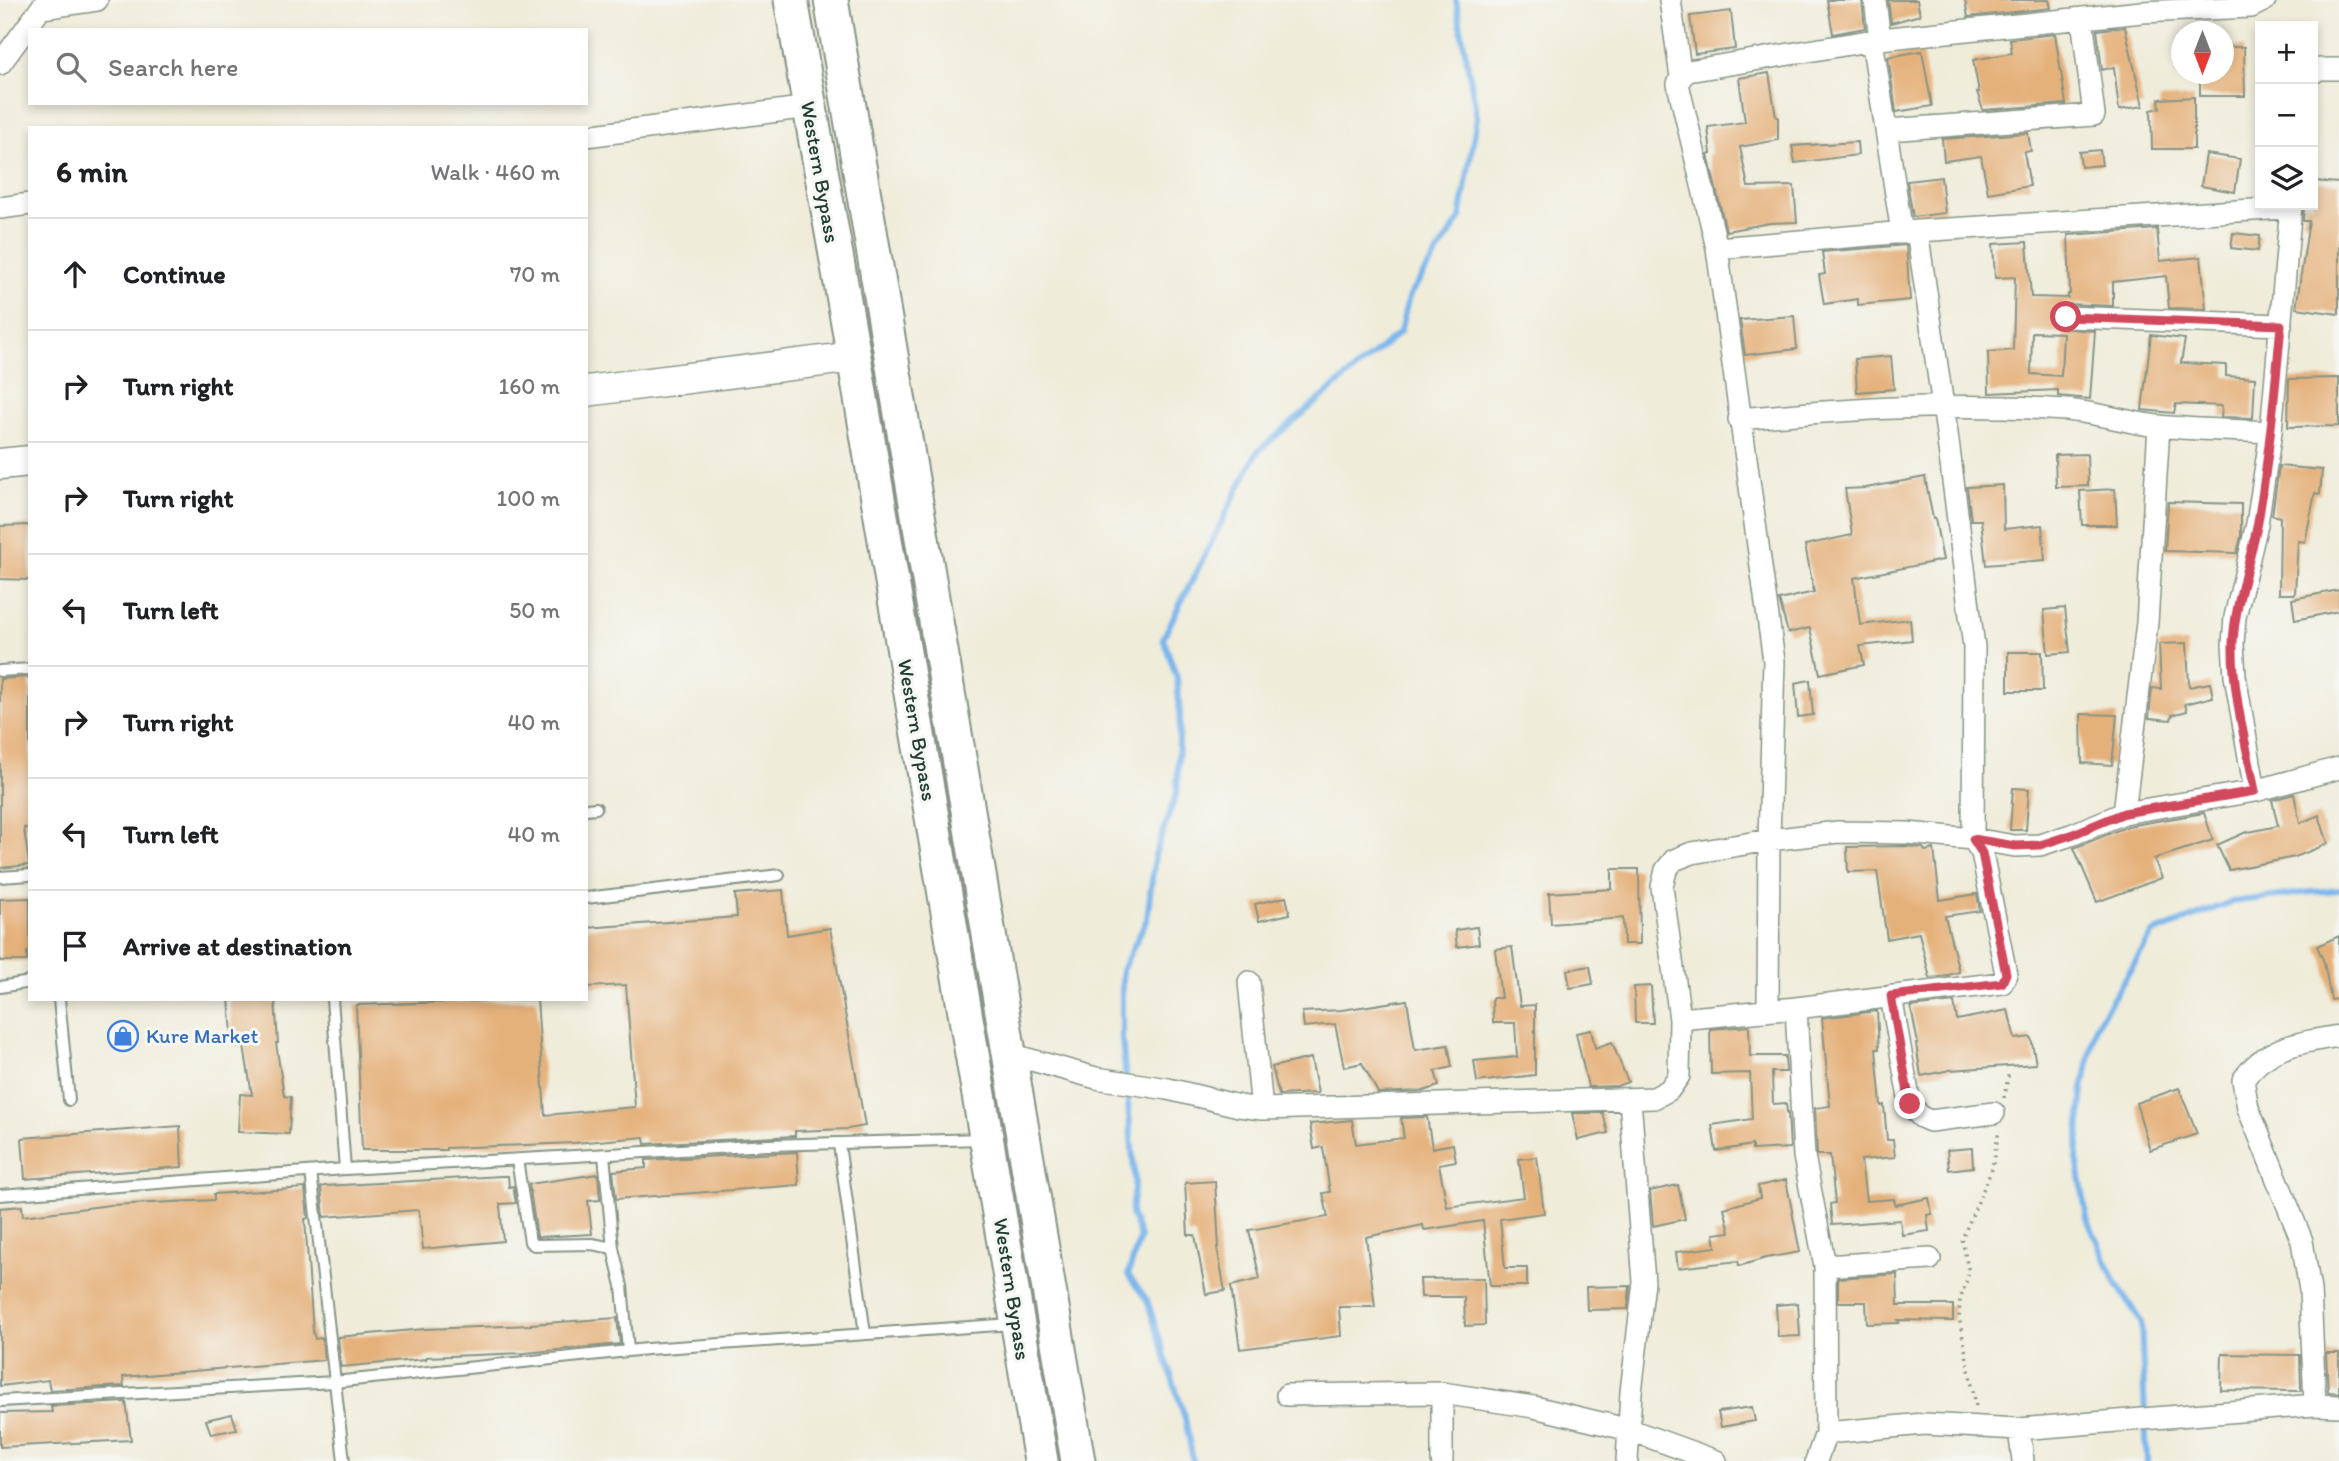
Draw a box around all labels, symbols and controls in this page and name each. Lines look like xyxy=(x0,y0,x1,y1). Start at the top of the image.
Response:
north arrow xyxy=(2171,21,2234,84)
map controls xyxy=(2255,21,2318,210)
button: + xyxy=(2255,21,2318,84)
search box xyxy=(28,28,588,105)
icon: search xyxy=(52,48,90,86)
text: Search here xyxy=(108,51,238,83)
button: − xyxy=(2255,84,2318,147)
street label: Western Bypass xyxy=(796,99,845,245)
button: layers xyxy=(2255,147,2318,210)
text: 6 min xyxy=(56,153,128,190)
text: Walk · 460 m xyxy=(430,158,560,186)
icon: ahead xyxy=(56,255,94,293)
text: Continue xyxy=(123,258,226,290)
text: 70 m xyxy=(510,260,560,288)
route start xyxy=(2050,301,2081,332)
icon: right xyxy=(56,367,94,405)
text: Turn right xyxy=(123,370,234,402)
text: 160 m xyxy=(498,372,560,400)
icon: right xyxy=(56,479,94,517)
text: Turn right xyxy=(123,482,234,514)
text: 100 m xyxy=(496,484,560,512)
icon: left xyxy=(56,591,94,629)
text: Turn left xyxy=(123,594,219,626)
text: 50 m xyxy=(509,596,560,624)
street label: Western Bypass xyxy=(893,657,942,803)
icon: right xyxy=(56,703,94,741)
text: Turn right xyxy=(123,706,234,738)
text: 40 m xyxy=(507,708,560,736)
icon: left xyxy=(56,815,94,853)
text: Turn left xyxy=(123,818,219,850)
text: 40 m xyxy=(507,820,560,848)
icon: arrive xyxy=(56,927,94,965)
text: Arrive at destination xyxy=(123,930,352,962)
shop icon: Kure Market xyxy=(106,1019,140,1053)
place label: Kure Market xyxy=(146,1023,258,1048)
route end xyxy=(1894,1088,1925,1119)
street label: Western Bypass xyxy=(989,1216,1036,1362)

